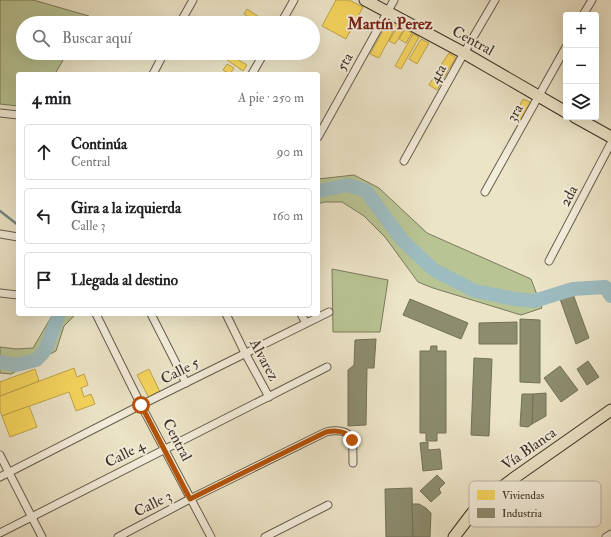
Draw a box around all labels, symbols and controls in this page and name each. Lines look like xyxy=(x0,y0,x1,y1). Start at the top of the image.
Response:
map controls xyxy=(563,12,599,120)
button: + xyxy=(563,12,599,48)
district label: Martín Perez xyxy=(347,14,433,34)
search box xyxy=(16,16,320,60)
street label: Central xyxy=(449,22,498,60)
icon: search xyxy=(30,27,52,49)
text: Buscar aquí xyxy=(62,29,131,48)
button: − xyxy=(563,48,599,84)
street label: 5ta xyxy=(332,49,358,74)
street label: 4ta xyxy=(425,60,451,87)
button: layers xyxy=(563,84,599,120)
text: 4 min xyxy=(32,88,71,109)
text: A pie · 250 m xyxy=(238,90,304,106)
street label: 3ra xyxy=(502,100,528,125)
text: Continúa xyxy=(71,135,127,154)
icon: ahead xyxy=(33,141,55,163)
text: 90 m xyxy=(277,144,303,160)
text: Central xyxy=(71,154,110,170)
street label: 2da xyxy=(556,181,583,210)
text: Gira a la izquierda xyxy=(71,199,181,218)
icon: left xyxy=(33,205,55,227)
text: 160 m xyxy=(272,208,303,224)
text: Calle 3 xyxy=(71,218,106,234)
icon: arrive xyxy=(33,269,55,291)
text: Llegada al destino xyxy=(71,271,178,290)
street label: Alvarez xyxy=(245,335,283,384)
street label: Calle 5 xyxy=(158,353,203,389)
route start xyxy=(132,396,150,414)
street label: Central xyxy=(158,416,196,465)
street label: Vía Blanca xyxy=(498,423,561,475)
route end xyxy=(343,431,361,449)
street label: Calle 4 xyxy=(102,436,149,472)
legend xyxy=(469,481,601,527)
street label: Calle 3 xyxy=(131,486,175,522)
text: Viviendas xyxy=(502,489,544,502)
text: Industria xyxy=(502,507,543,520)

